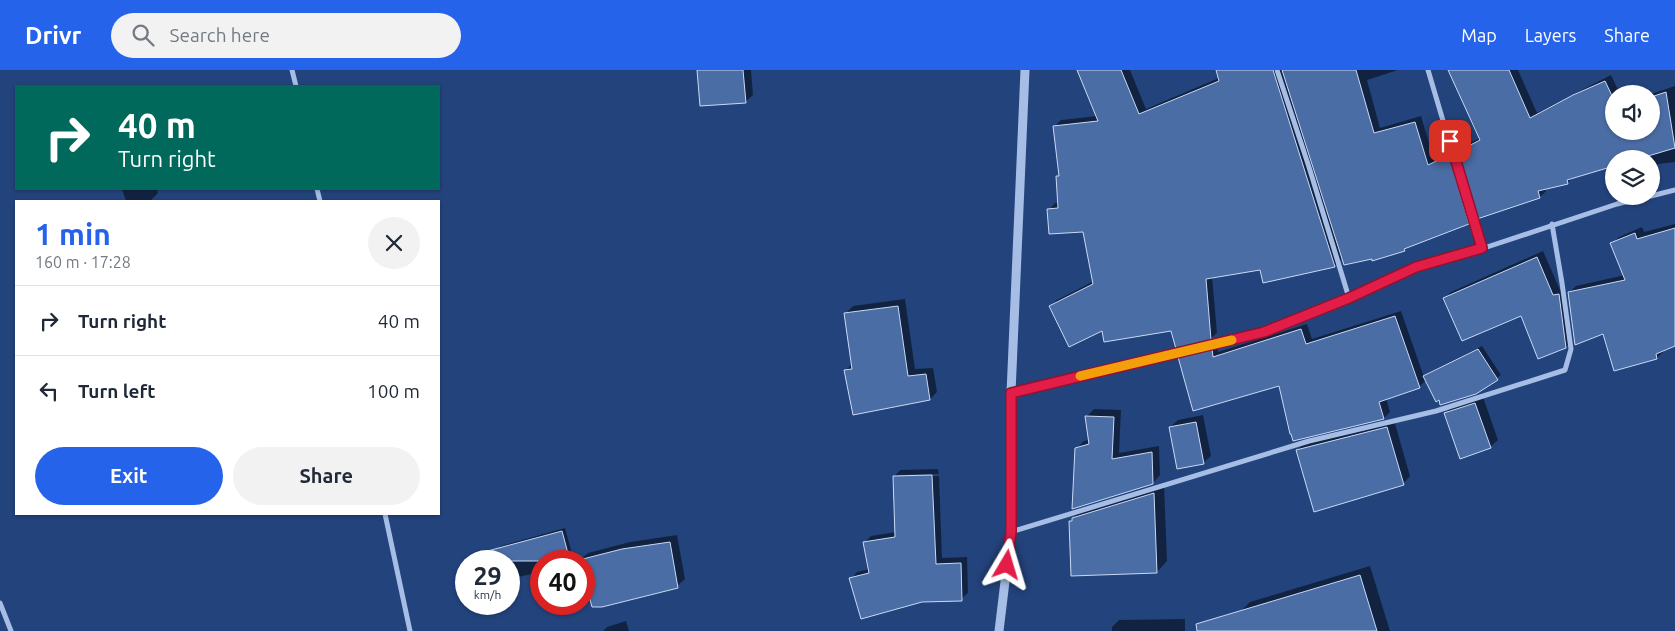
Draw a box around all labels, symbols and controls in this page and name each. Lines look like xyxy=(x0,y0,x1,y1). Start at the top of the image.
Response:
search box xyxy=(111,13,461,58)
icon: search xyxy=(129,21,157,49)
text: Drivr xyxy=(25,22,81,49)
text: Search here xyxy=(169,24,270,46)
text: Map xyxy=(1461,25,1497,45)
text: Layers xyxy=(1525,25,1576,45)
text: Share xyxy=(1604,25,1650,45)
map controls xyxy=(1605,85,1660,205)
button: sound xyxy=(1605,85,1660,140)
icon: right xyxy=(35,105,100,170)
text: 40 m xyxy=(118,105,196,145)
pin xyxy=(1429,120,1471,162)
icon: arrive xyxy=(1436,127,1464,155)
text: Turn right xyxy=(118,146,216,171)
button: layers xyxy=(1605,150,1660,205)
text: 1 min xyxy=(35,217,111,251)
button: close xyxy=(368,217,420,269)
text: 160 m · 17:28 xyxy=(35,253,131,271)
icon: right xyxy=(35,307,63,335)
text: Turn right xyxy=(78,310,166,332)
text: 40 m xyxy=(378,310,420,332)
icon: left xyxy=(35,377,63,405)
text: Turn left xyxy=(78,380,156,402)
text: 100 m xyxy=(367,380,420,402)
button: Exit xyxy=(35,447,223,505)
button: Share xyxy=(233,447,420,505)
position arrow xyxy=(980,538,1032,590)
speed limit sign: 40 xyxy=(530,550,595,615)
text: 29 xyxy=(473,562,502,590)
text: km/h xyxy=(474,588,501,601)

